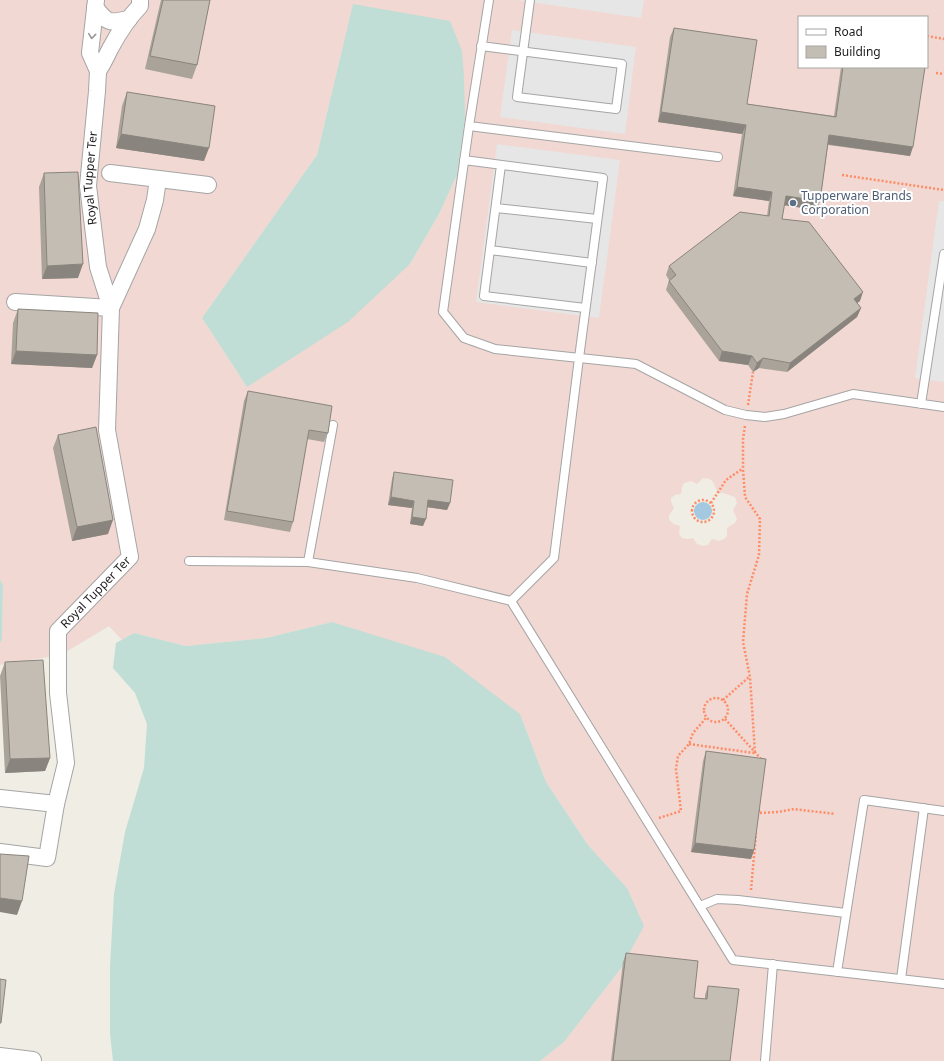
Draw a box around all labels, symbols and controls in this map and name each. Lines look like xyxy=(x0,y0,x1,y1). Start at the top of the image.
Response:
legend xyxy=(798,16,928,68)
text: Road xyxy=(834,23,863,40)
one-way arrow xyxy=(88,33,97,39)
text: Building xyxy=(834,43,881,60)
street label: Royal Tupper Ter xyxy=(79,130,101,226)
place label: Tupperware Brands Corporation xyxy=(801,187,912,218)
marker: Tupperware Brands Corporation xyxy=(788,198,798,208)
street label: Royal Tupper Ter xyxy=(56,552,134,632)

